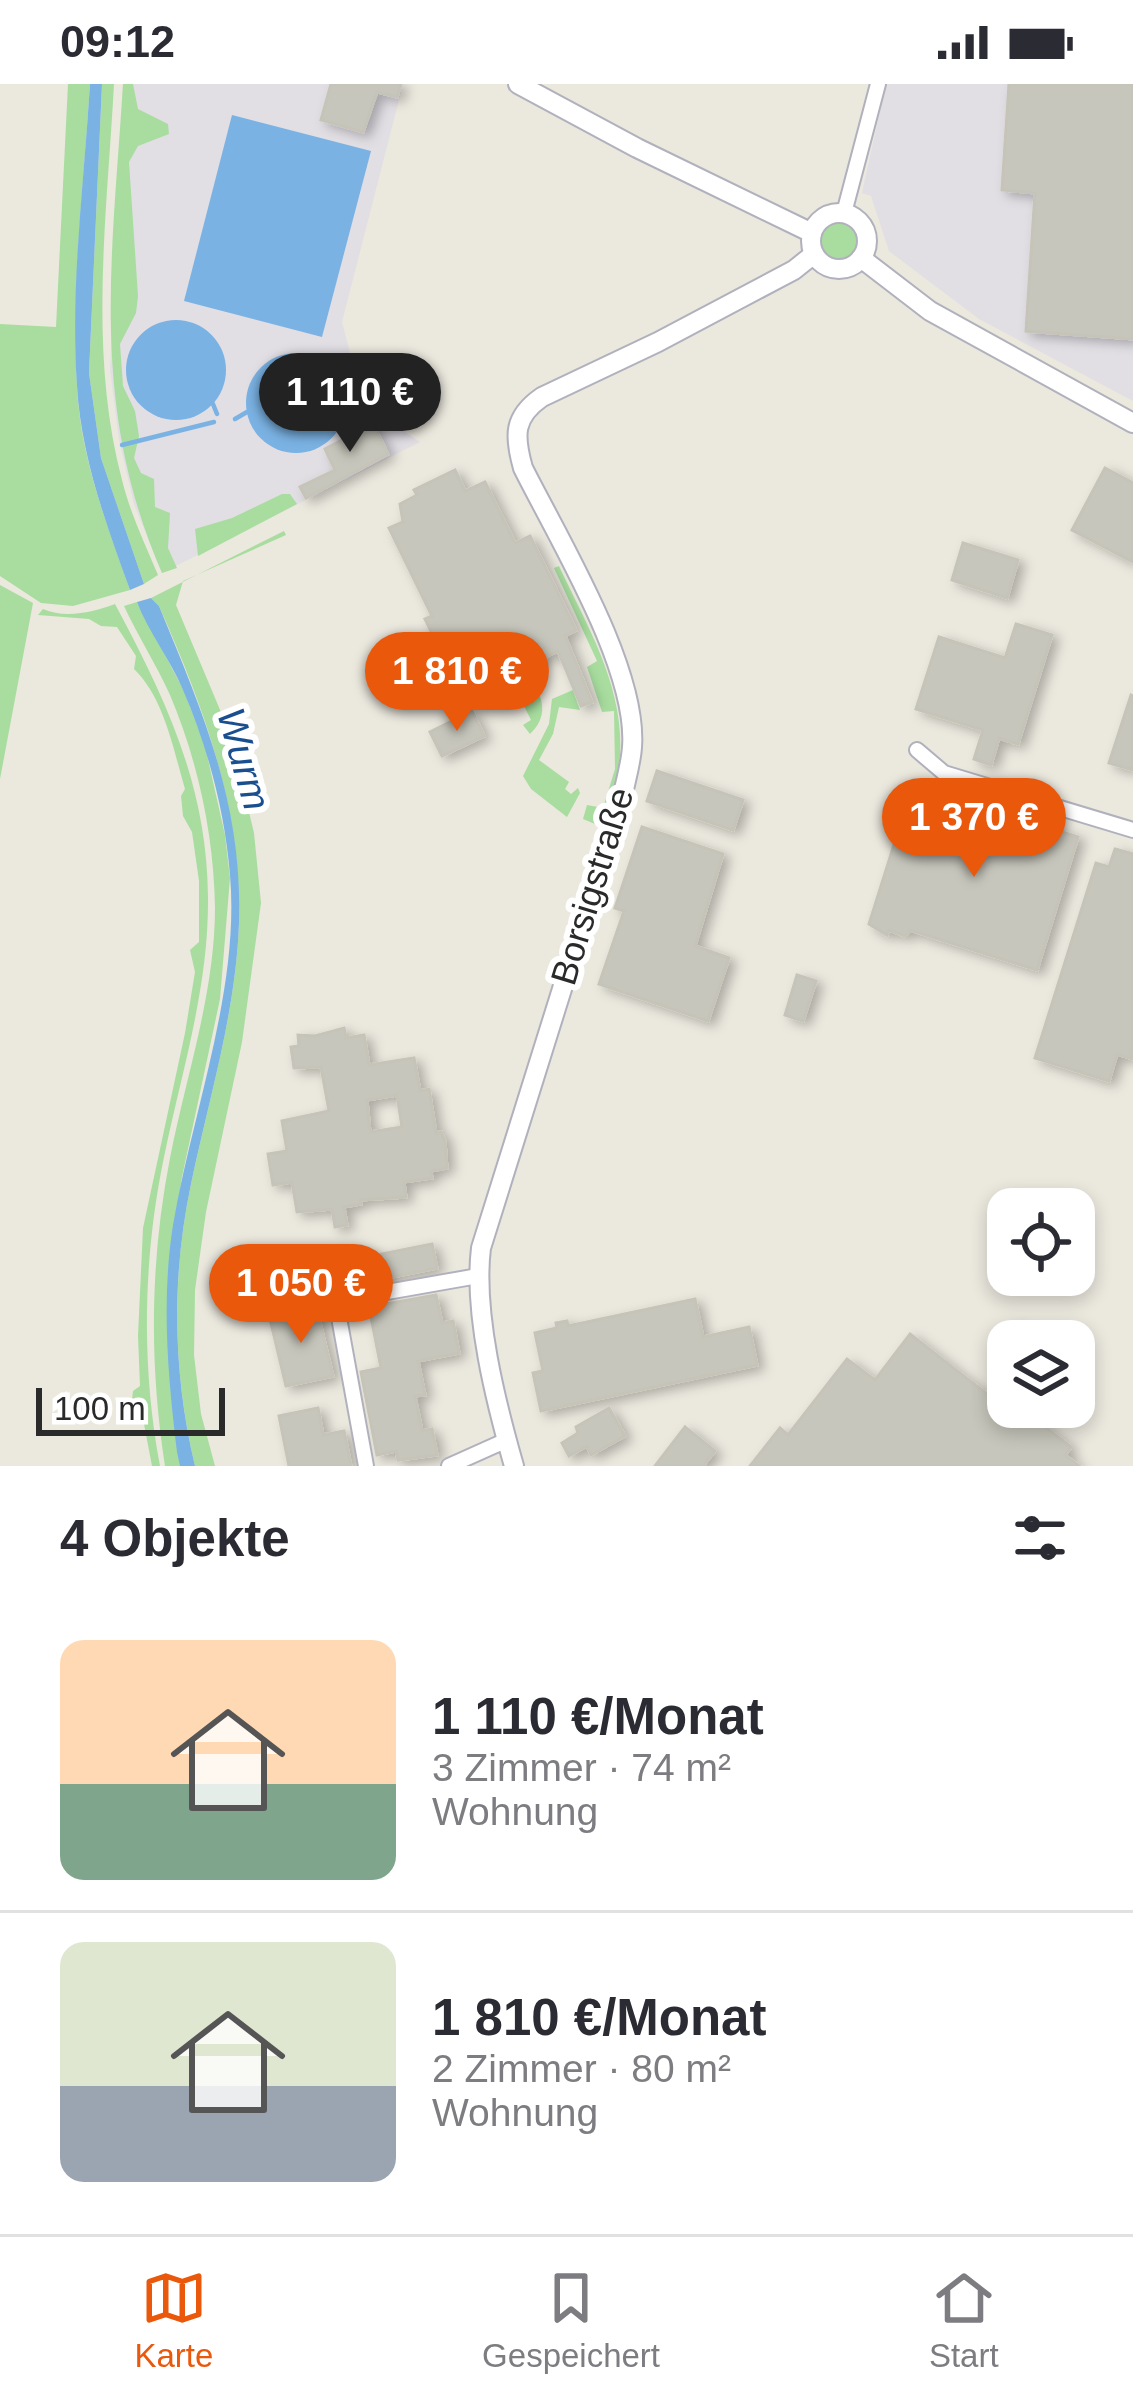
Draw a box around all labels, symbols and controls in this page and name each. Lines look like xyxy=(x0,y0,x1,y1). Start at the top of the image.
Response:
text: 09:12 xyxy=(60,16,175,67)
pin: 1 110 € xyxy=(239,353,461,455)
text: 1 110 € xyxy=(286,370,414,413)
pin: 1 810 € xyxy=(346,632,568,734)
text: 1 810 € xyxy=(392,649,522,692)
water label: Wurm xyxy=(209,703,279,815)
pin: 1 370 € xyxy=(863,778,1085,880)
street label: Borsigstraße xyxy=(543,782,641,990)
text: 1 370 € xyxy=(909,795,1039,838)
map controls xyxy=(987,1188,1095,1428)
button: locate xyxy=(987,1188,1095,1296)
pin: 1 050 € xyxy=(190,1244,412,1346)
text: 1 050 € xyxy=(236,1261,366,1304)
button: layers xyxy=(987,1320,1095,1428)
scale bar xyxy=(36,1382,225,1435)
text: 100 m xyxy=(54,1390,146,1427)
icon: filters xyxy=(1007,1505,1073,1571)
text: 4 Objekte xyxy=(60,1510,290,1567)
icon: home xyxy=(156,1688,300,1832)
text: 1 110 €/Monat xyxy=(432,1688,764,1745)
text: 3 Zimmer · 74 m² xyxy=(432,1746,731,1789)
text: Wohnung xyxy=(432,1790,598,1833)
text: 1 810 €/Monat xyxy=(432,1989,766,2046)
icon: home xyxy=(156,1990,300,2134)
text: 2 Zimmer · 80 m² xyxy=(432,2047,731,2090)
text: Wohnung xyxy=(432,2091,598,2134)
tab: Karte xyxy=(134,2265,213,2375)
tab: Gespeichert xyxy=(482,2265,660,2375)
tab: Start xyxy=(929,2265,999,2375)

